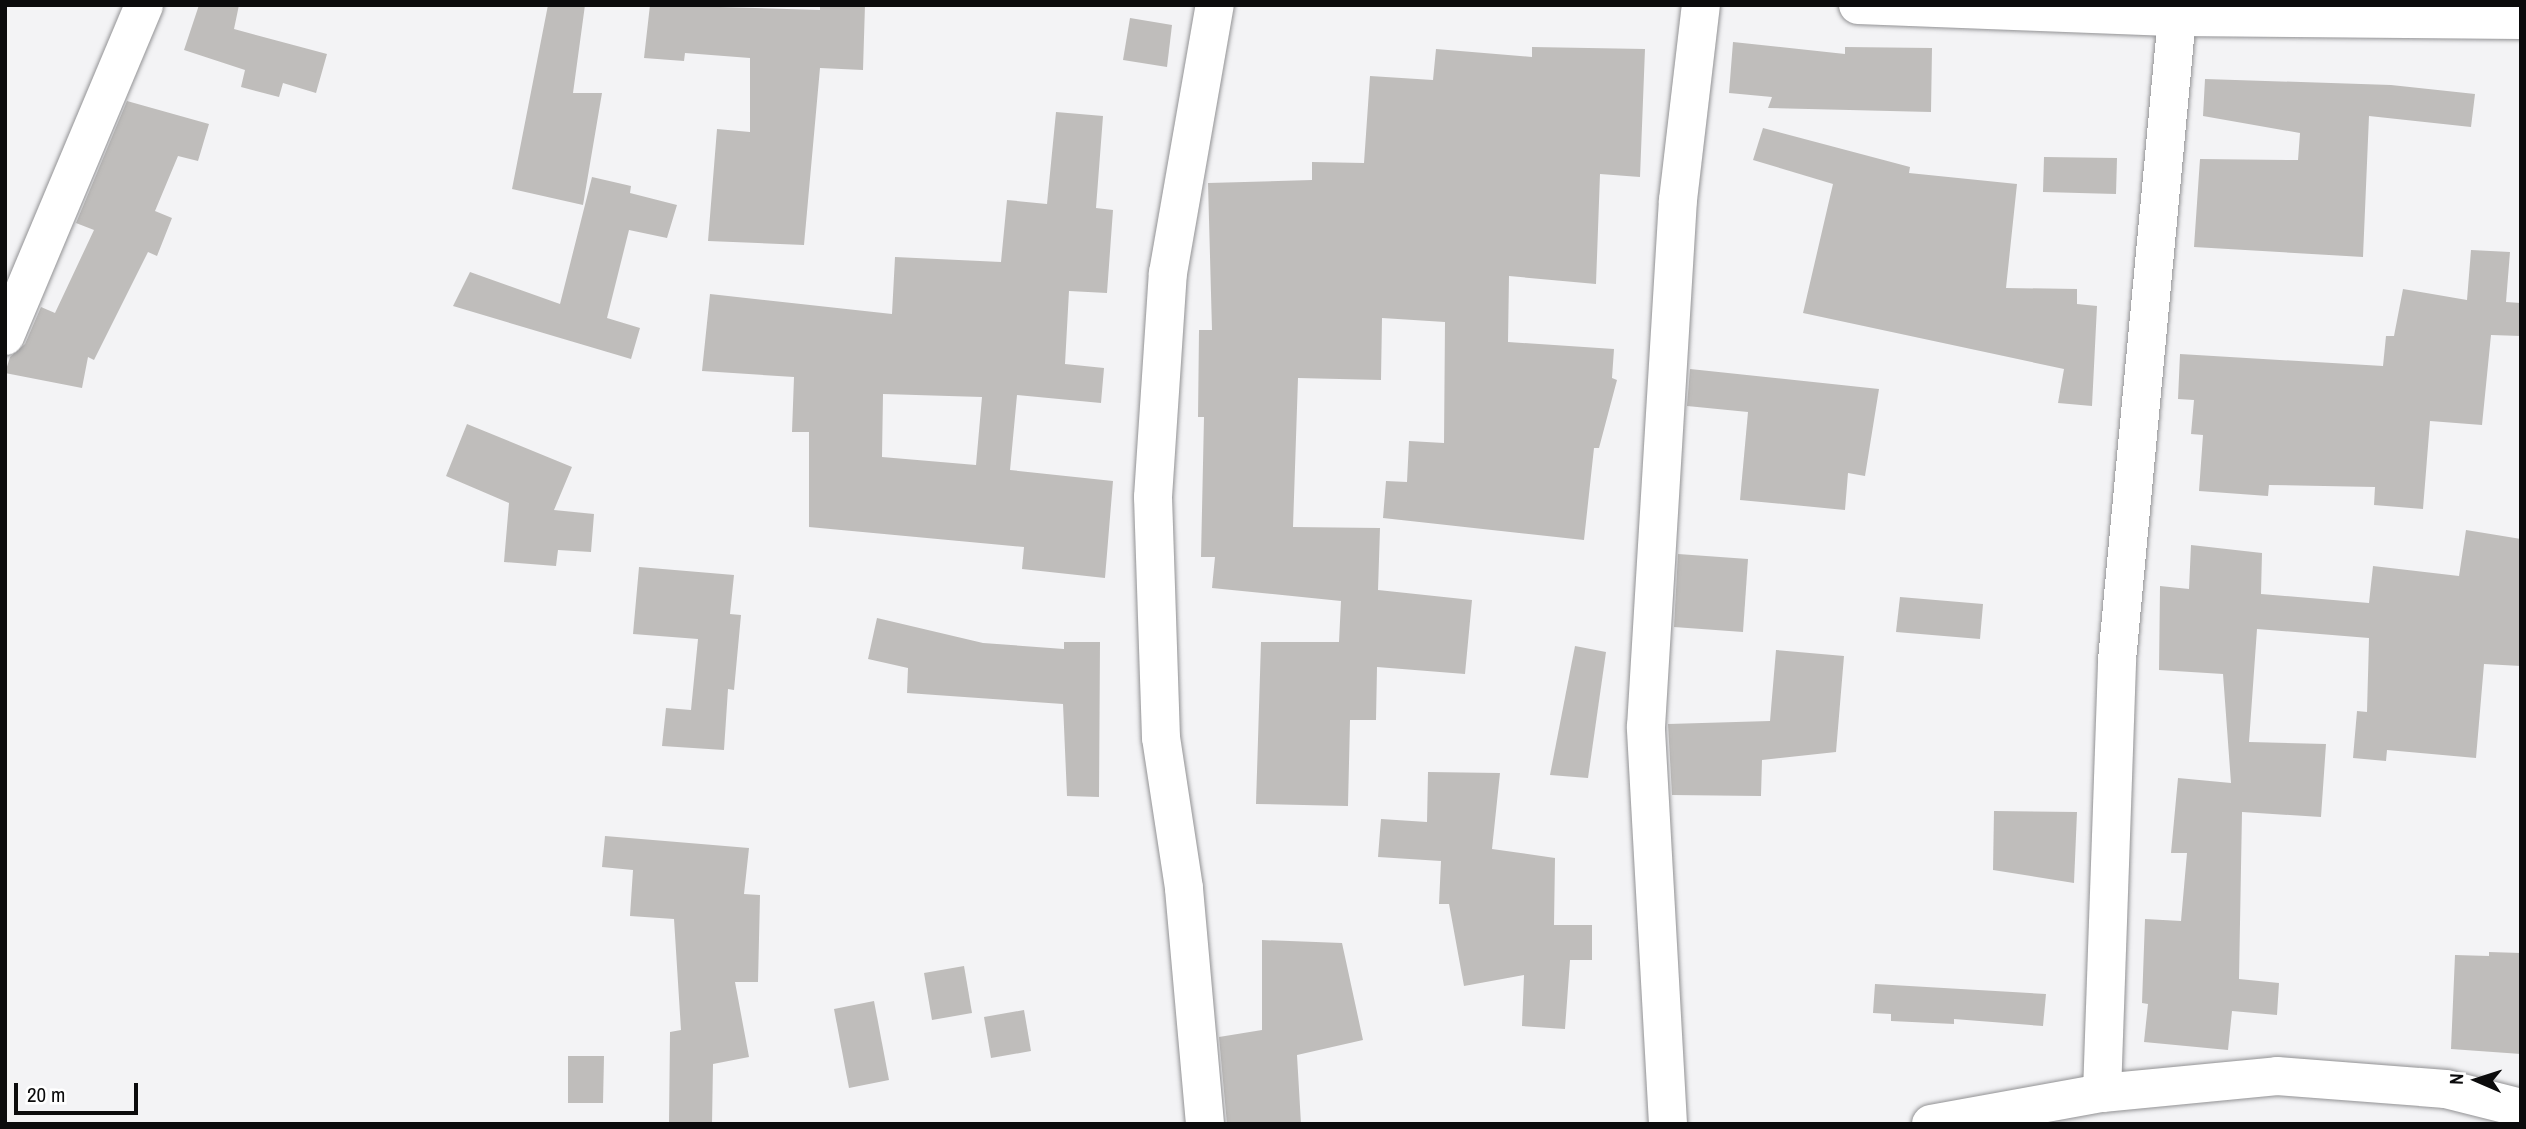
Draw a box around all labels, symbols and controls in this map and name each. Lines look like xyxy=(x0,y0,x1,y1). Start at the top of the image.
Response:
north arrow xyxy=(2442,1045,2512,1115)
scale bar xyxy=(18,1070,142,1114)
text: N xyxy=(2443,1073,2469,1085)
text: 20 m xyxy=(27,1080,65,1109)

